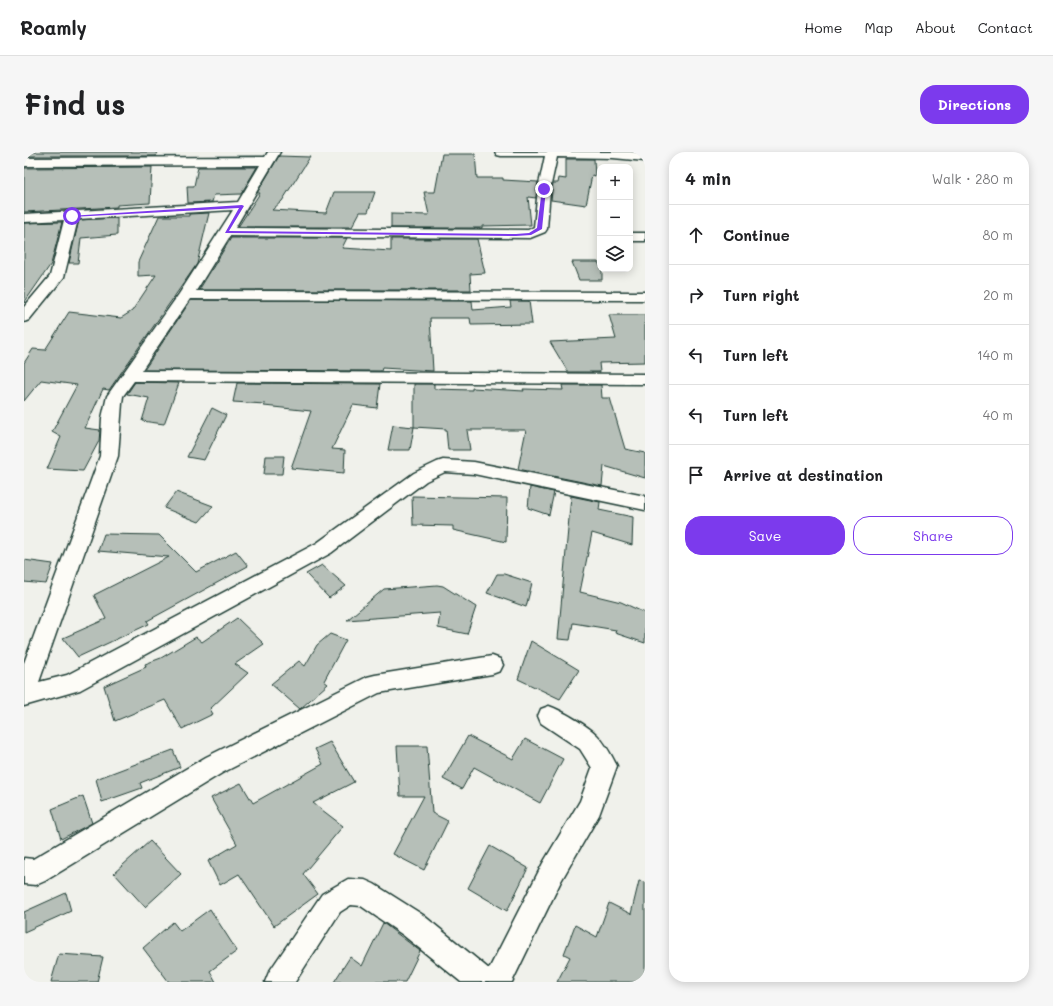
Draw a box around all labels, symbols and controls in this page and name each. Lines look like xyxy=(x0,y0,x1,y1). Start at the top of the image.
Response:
text: Roamly xyxy=(20,15,87,40)
text: Home xyxy=(804,18,842,37)
text: Map xyxy=(864,18,893,37)
text: About xyxy=(915,18,956,37)
text: Contact xyxy=(978,18,1033,37)
button: Directions xyxy=(920,85,1029,124)
text: Find us xyxy=(24,86,125,122)
map controls xyxy=(597,164,633,272)
button: + xyxy=(597,164,633,200)
text: 4 min xyxy=(685,167,731,189)
text: Walk · 280 m xyxy=(932,170,1013,187)
route end xyxy=(535,180,553,198)
button: − xyxy=(597,200,633,236)
route start xyxy=(63,207,81,225)
icon: ahead xyxy=(685,224,707,246)
text: Continue xyxy=(723,225,790,245)
text: 80 m xyxy=(983,226,1013,243)
button: layers xyxy=(597,236,633,272)
icon: right xyxy=(685,284,707,306)
text: Turn right xyxy=(723,285,800,305)
text: 20 m xyxy=(983,286,1013,303)
icon: left xyxy=(685,344,707,366)
text: Turn left xyxy=(723,345,788,365)
text: 140 m xyxy=(977,346,1013,363)
icon: left xyxy=(685,404,707,426)
text: Turn left xyxy=(723,405,788,425)
text: 40 m xyxy=(983,406,1013,423)
icon: arrive xyxy=(685,464,707,486)
text: Arrive at destination xyxy=(723,465,883,485)
button: Save xyxy=(685,516,845,555)
button: Share xyxy=(853,516,1013,555)

